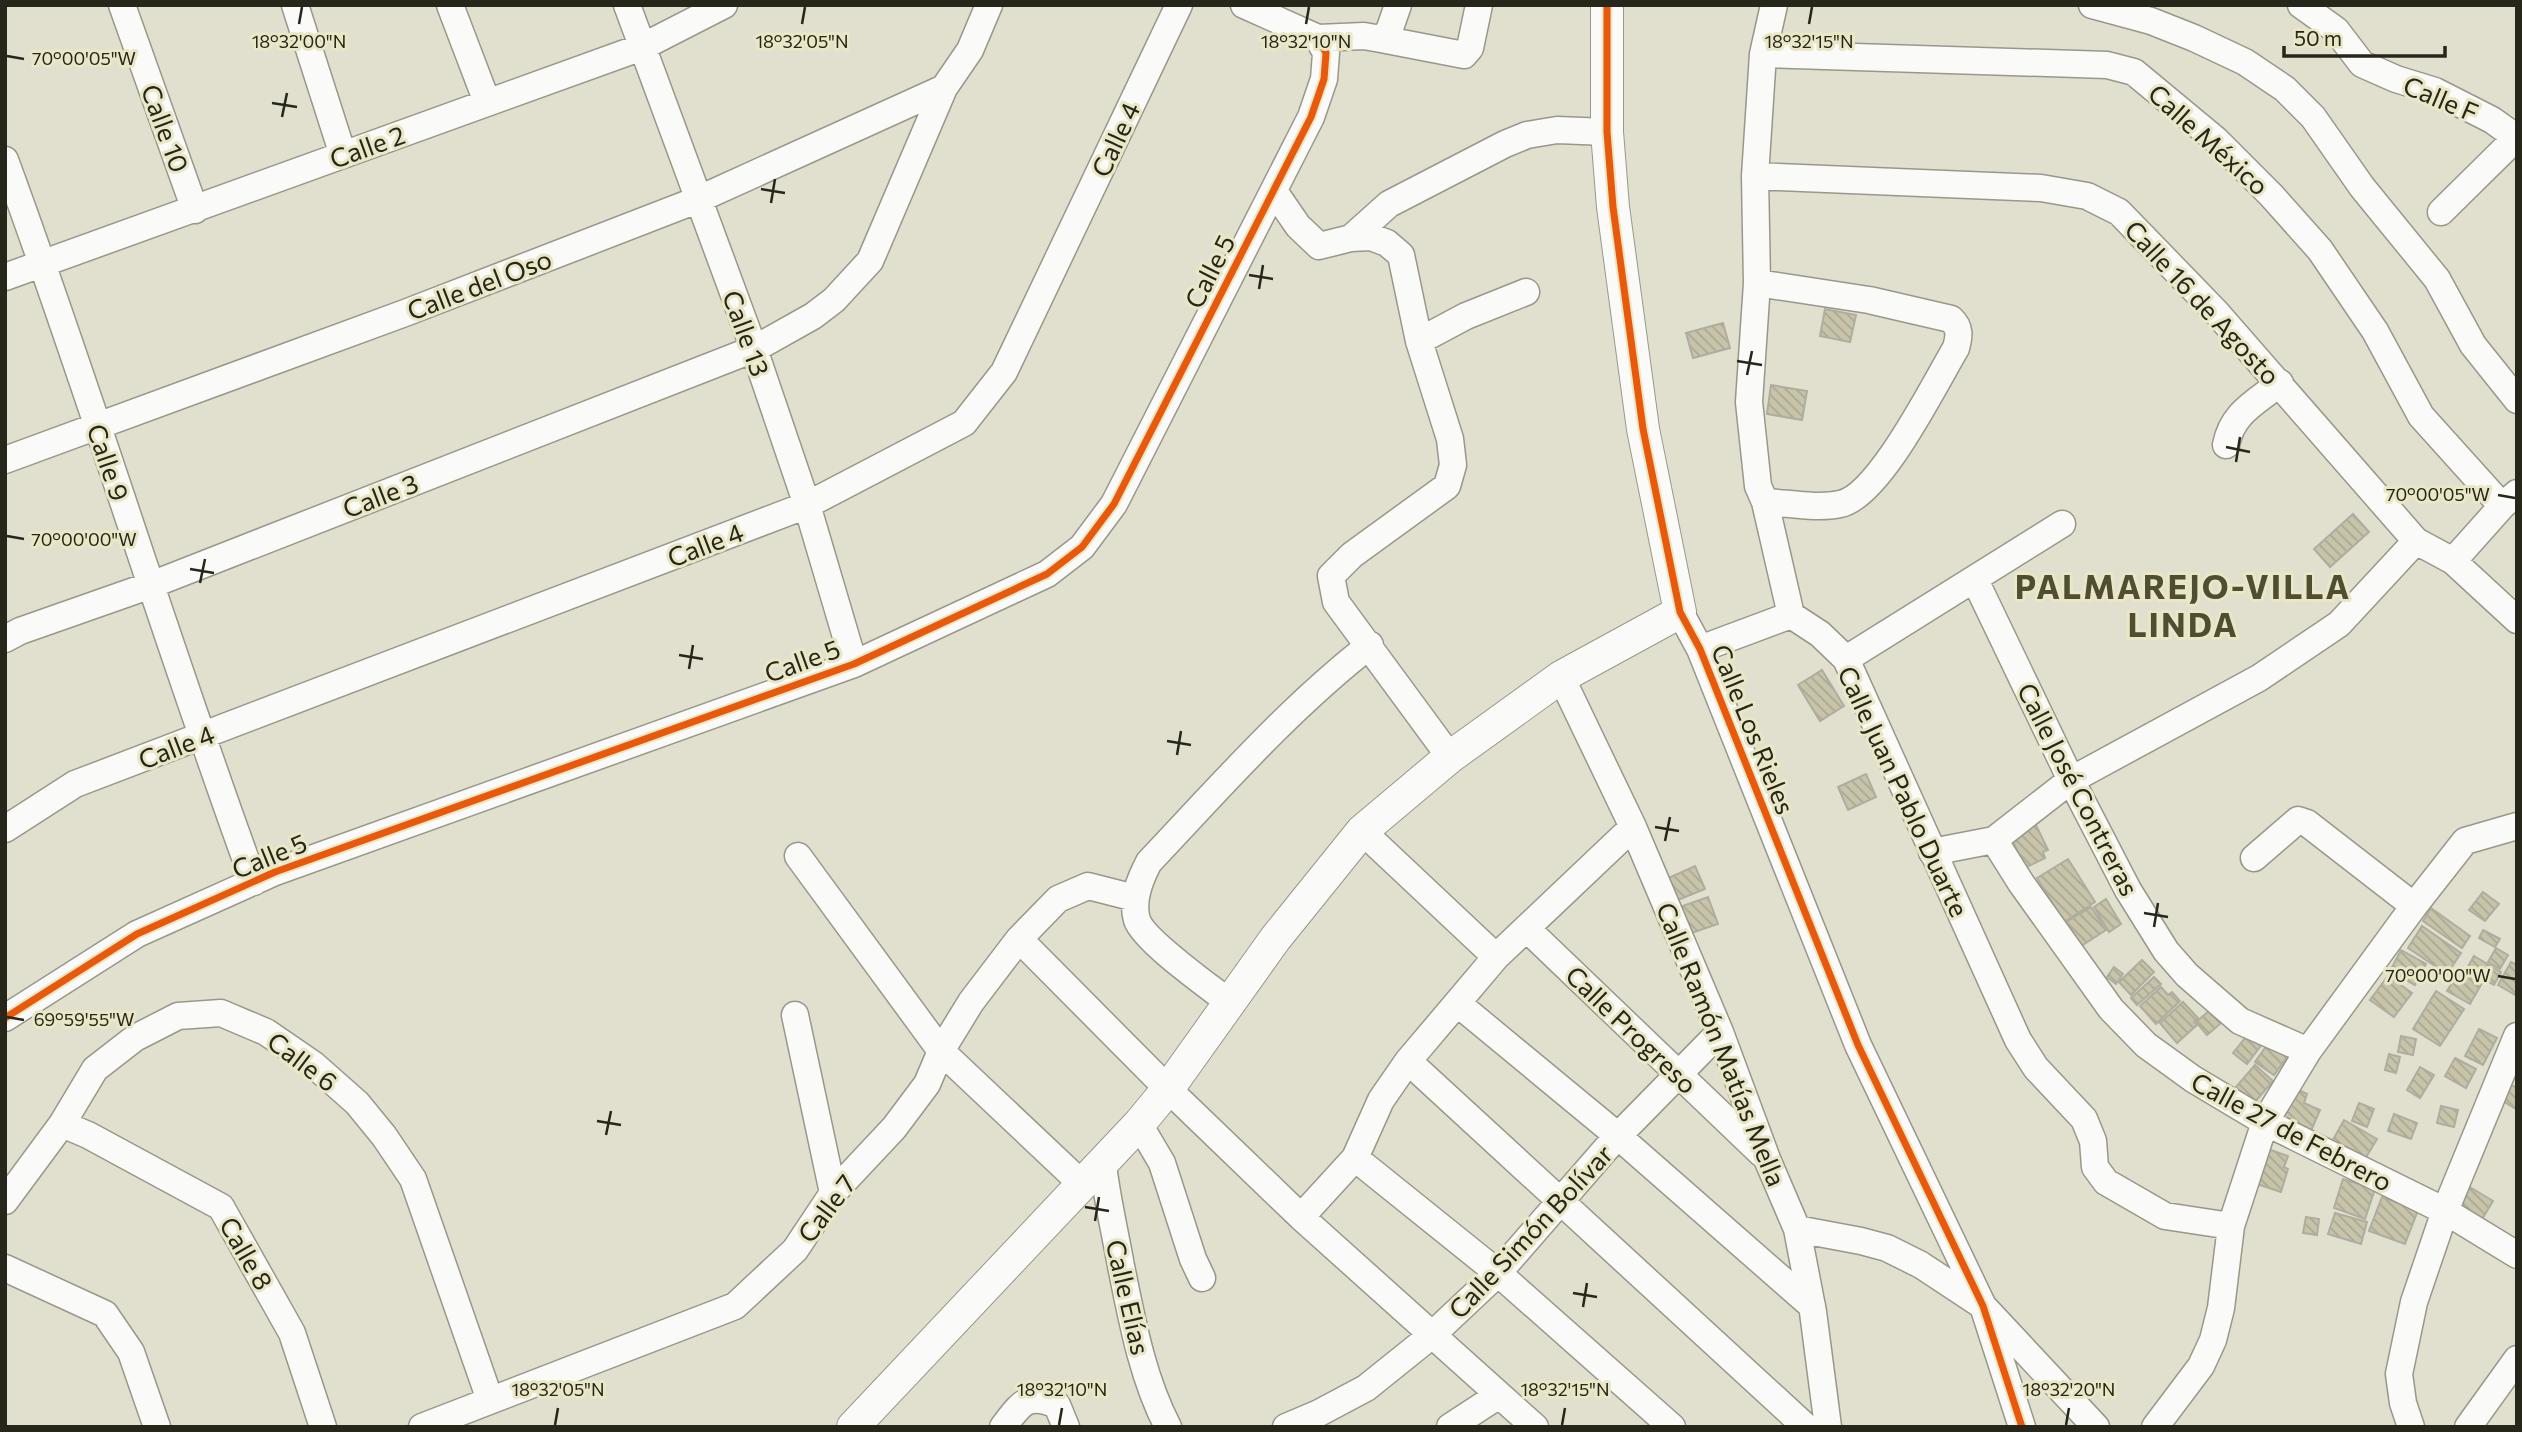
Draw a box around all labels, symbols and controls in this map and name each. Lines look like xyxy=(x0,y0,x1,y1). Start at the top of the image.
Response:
scale bar xyxy=(2284,14,2445,58)
text: 50 m xyxy=(2294,25,2342,50)
text: 18°32'00"N xyxy=(252,30,346,52)
text: 18°32'05"N xyxy=(755,30,849,52)
text: 18°32'10"N xyxy=(1261,30,1351,52)
text: 18°32'15"N xyxy=(1764,30,1854,52)
text: 70°00'05"W xyxy=(32,47,136,69)
street label: Calle F xyxy=(2399,68,2483,128)
street label: Calle México xyxy=(2143,77,2275,201)
street label: Calle 10 xyxy=(136,80,196,176)
street label: Calle 4 xyxy=(1084,97,1146,181)
street label: Calle 2 xyxy=(325,118,409,174)
street label: Calle 16 de Agosto xyxy=(2119,213,2287,391)
street label: Calle 5 xyxy=(1177,229,1241,313)
street label: Calle del Oso xyxy=(402,242,556,326)
street label: Calle 13 xyxy=(717,286,777,380)
street label: Calle 9 xyxy=(81,420,137,504)
street label: Calle 3 xyxy=(338,467,422,523)
text: 70°00'05"W xyxy=(2386,483,2490,505)
street label: Calle 4 xyxy=(663,515,747,573)
text: 70°00'00"W xyxy=(31,528,137,550)
district label: PALMAREJO-VILLA LINDA xyxy=(2015,565,2351,644)
street label: Calle 5 xyxy=(760,632,844,688)
street label: Calle Los Rieles xyxy=(1706,640,1802,818)
street label: Calle Juan Pablo Duarte xyxy=(1832,661,1976,921)
street label: Calle José Contreras xyxy=(2012,677,2146,901)
street label: Calle 4 xyxy=(134,717,218,775)
street label: Calle 5 xyxy=(227,826,311,884)
street label: Calle Ramón Matías Mella xyxy=(1651,897,1793,1191)
street label: Calle Progreso xyxy=(1560,959,1704,1099)
text: 70°00'00"W xyxy=(2385,964,2491,986)
text: 69°59'55"W xyxy=(34,1008,134,1030)
street label: Calle 6 xyxy=(262,1025,344,1097)
street label: Calle 27 de Febrero xyxy=(2186,1065,2398,1197)
street label: Calle Simón Bolívar xyxy=(1442,1138,1618,1324)
street label: Calle 7 xyxy=(790,1168,862,1248)
street label: Calle 8 xyxy=(214,1211,280,1295)
street label: Calle Elías xyxy=(1101,1236,1157,1358)
text: 18°32'05"N xyxy=(511,1378,605,1400)
text: 18°32'10"N xyxy=(1017,1378,1107,1400)
text: 18°32'15"N xyxy=(1520,1378,1610,1400)
text: 18°32'20"N xyxy=(2023,1378,2115,1400)

